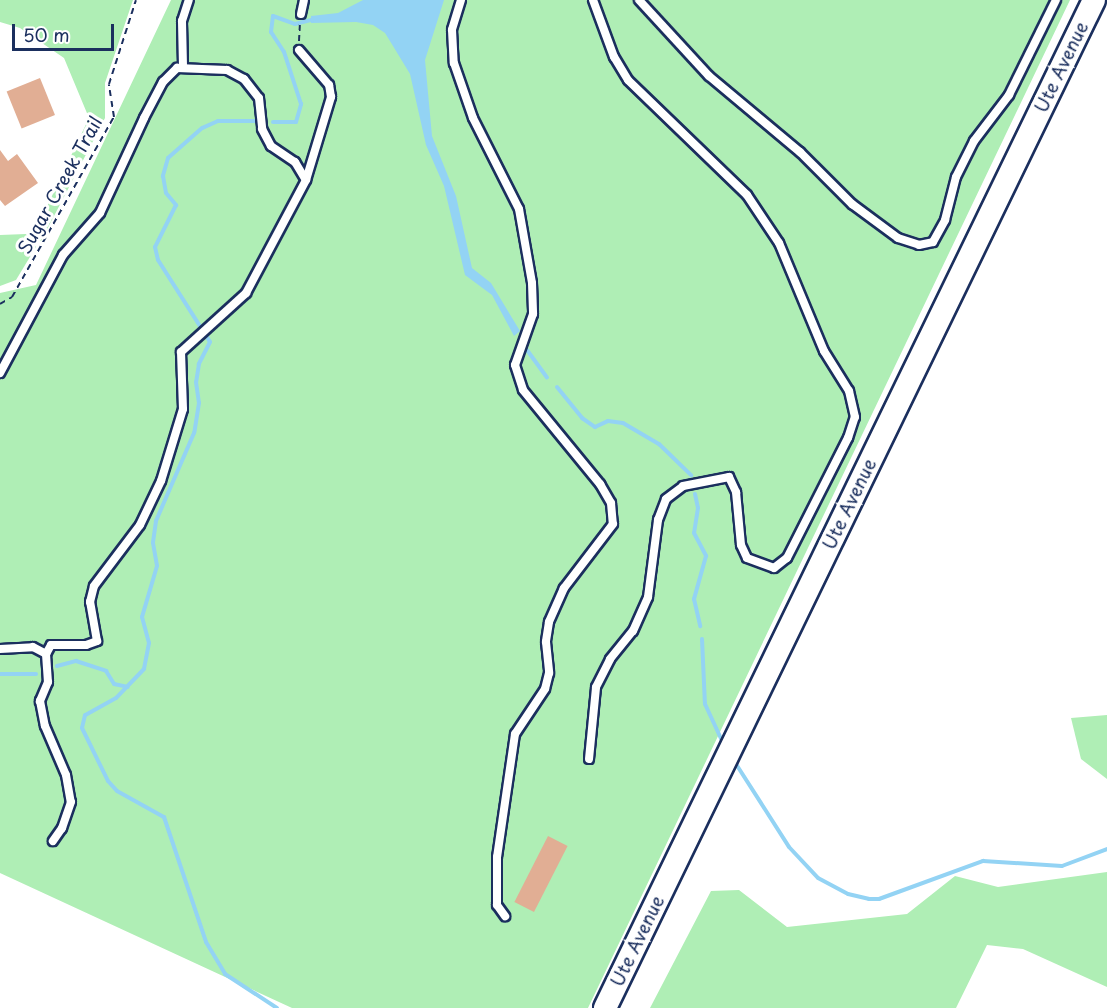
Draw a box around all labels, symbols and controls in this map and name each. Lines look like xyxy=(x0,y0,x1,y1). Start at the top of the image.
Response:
scale bar xyxy=(15,12,117,50)
street label: Ute Avenue xyxy=(1030,18,1092,116)
text: 50 m xyxy=(23,21,70,48)
street label: Sugar Creek Trail xyxy=(13,111,107,259)
street label: Ute Avenue xyxy=(818,455,880,553)
street label: Ute Avenue xyxy=(606,892,668,990)

